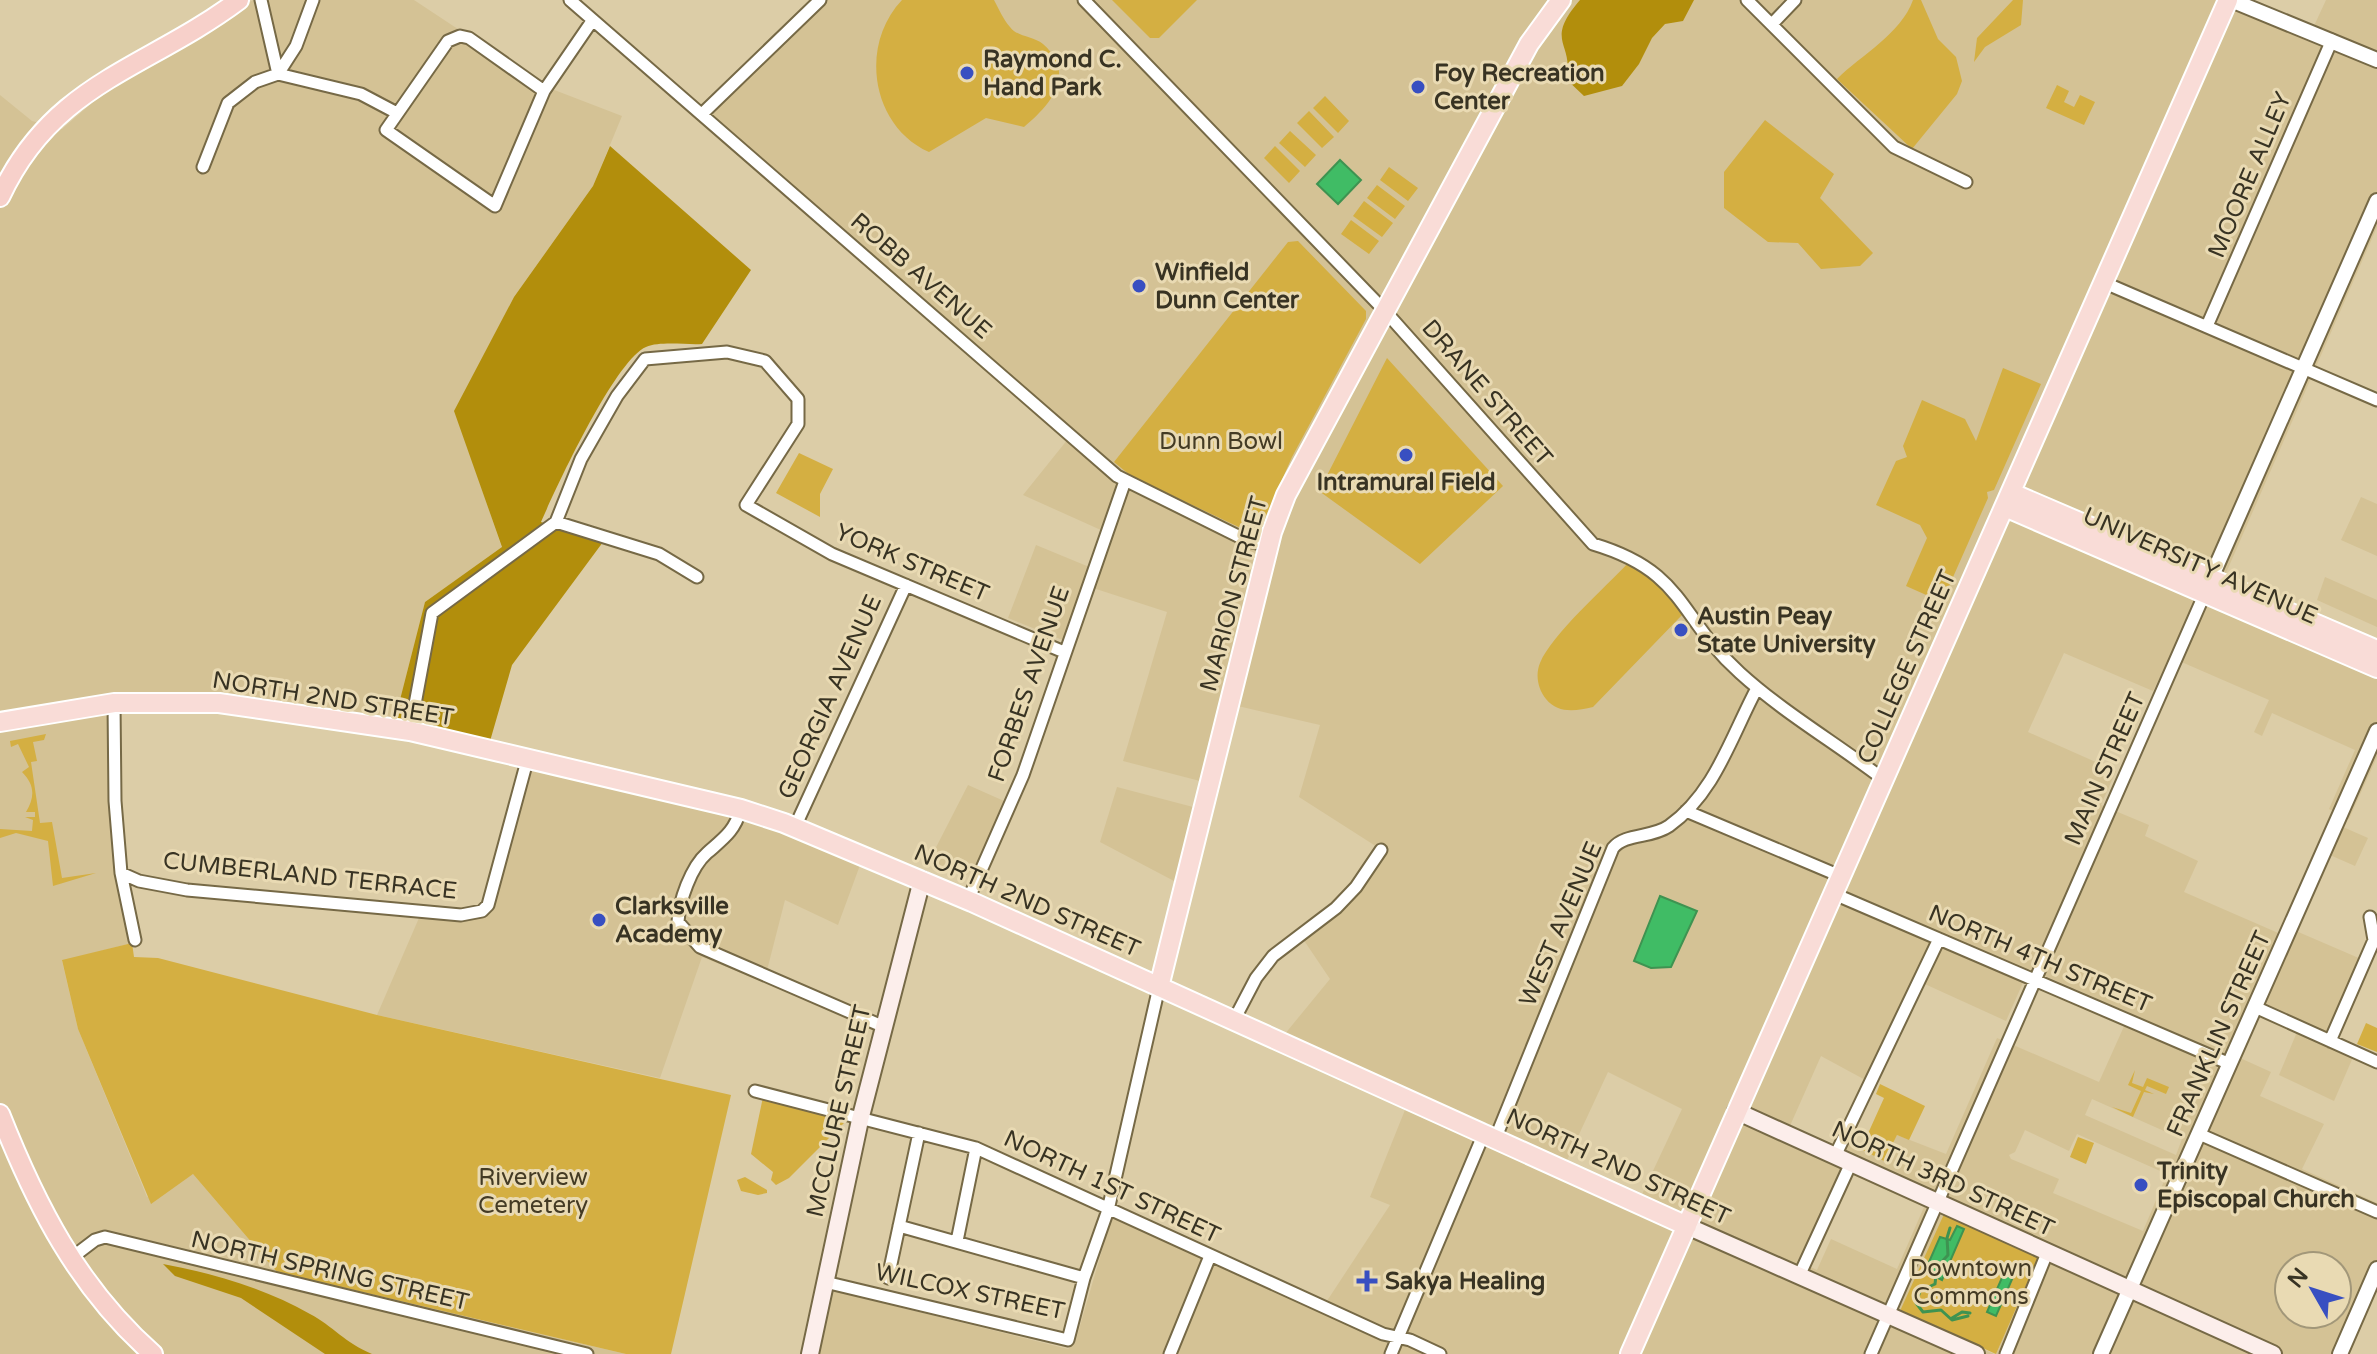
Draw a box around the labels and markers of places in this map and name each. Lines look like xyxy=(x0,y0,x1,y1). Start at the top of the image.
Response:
place label: Raymond C. Hand Park xyxy=(983,45,1122,102)
place label: Foy Recreation Center xyxy=(1434,59,1605,116)
marker: Raymond C. Hand Park xyxy=(958,64,976,82)
marker: Foy Recreation Center xyxy=(1409,78,1427,96)
place label: Winfield Dunn Center xyxy=(1155,258,1300,315)
marker: Winfield Dunn Center xyxy=(1130,277,1148,295)
marker: Intramural Field xyxy=(1397,446,1415,464)
place label: Intramural Field xyxy=(1316,468,1496,497)
place label: Austin Peay State University xyxy=(1697,602,1876,659)
marker: Austin Peay State University xyxy=(1672,621,1690,639)
place label: Clarksville Academy xyxy=(615,892,729,949)
marker: Clarksville Academy xyxy=(590,911,608,929)
place label: Trinity Episcopal Church xyxy=(2156,1157,2355,1214)
marker: Trinity Episcopal Church xyxy=(2132,1176,2150,1194)
place label: Sakya Healing xyxy=(1385,1267,1545,1296)
marker: Sakya Healing xyxy=(1356,1270,1378,1292)

